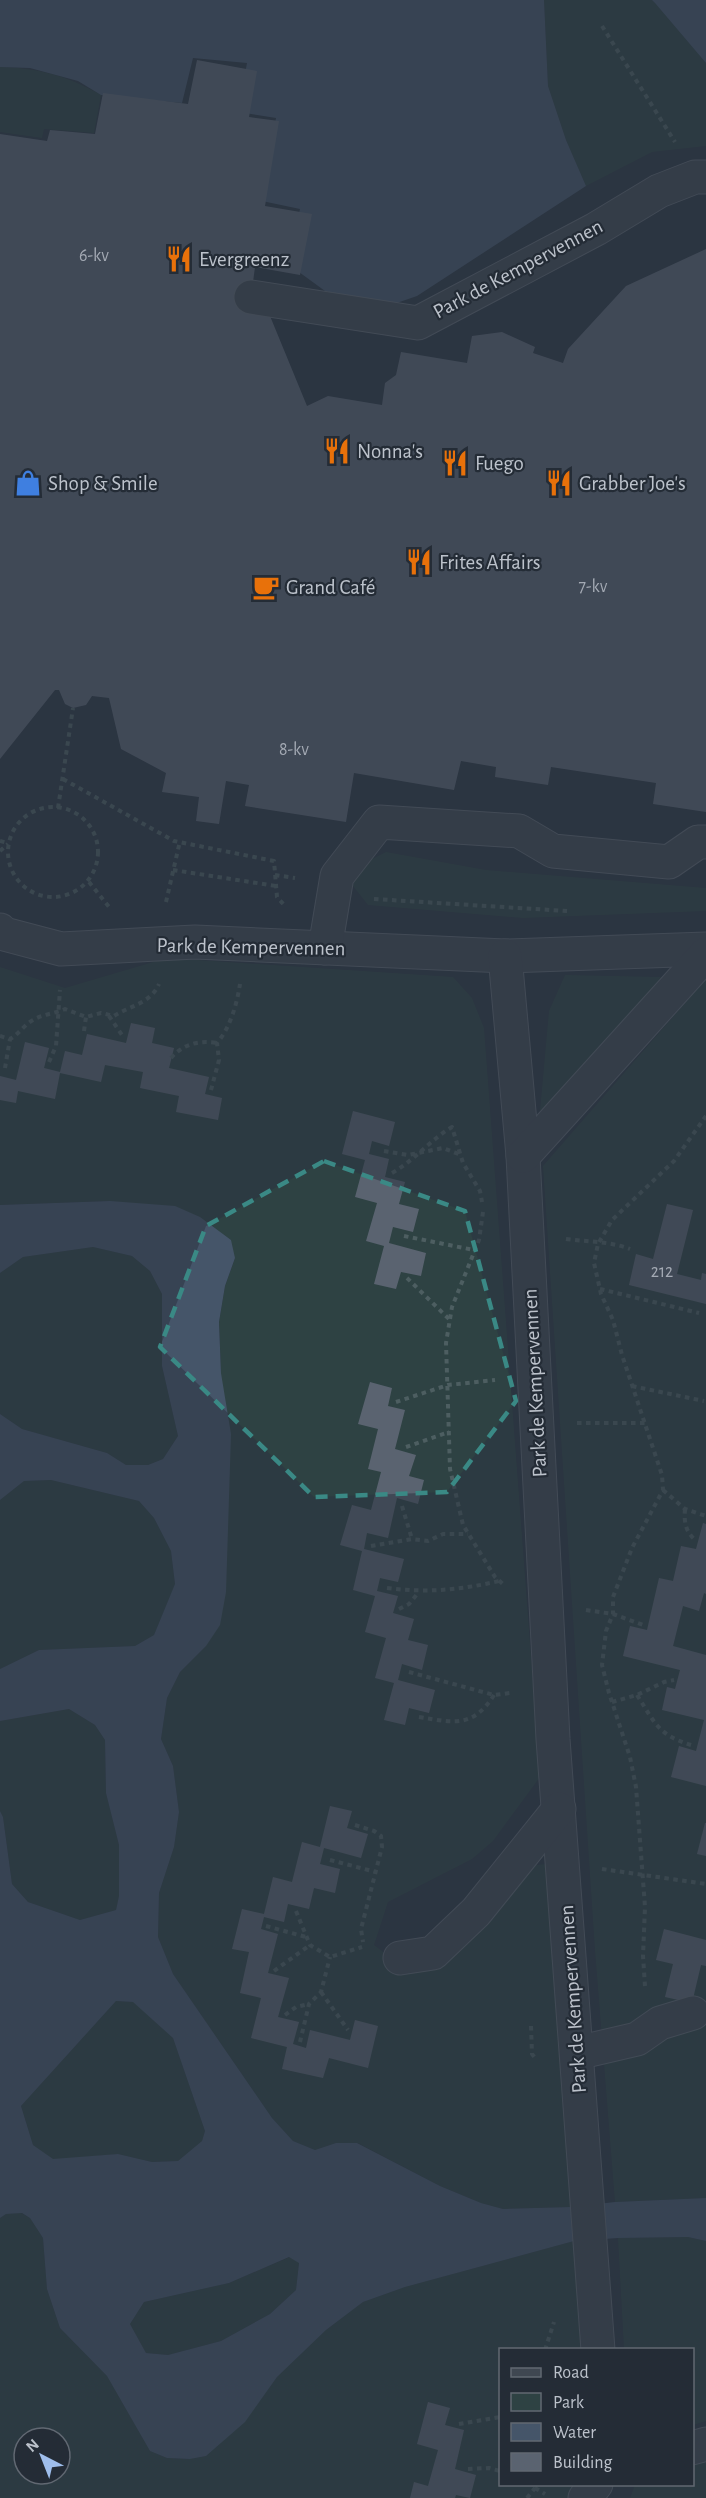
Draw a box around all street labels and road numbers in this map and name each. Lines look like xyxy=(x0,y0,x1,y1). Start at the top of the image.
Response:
street label: Park de Kempervennen xyxy=(430,215,606,323)
street label: Park de Kempervennen xyxy=(156,935,346,959)
street label: Park de Kempervennen xyxy=(520,1288,550,1478)
street label: Park de Kempervennen xyxy=(556,1904,590,2094)

